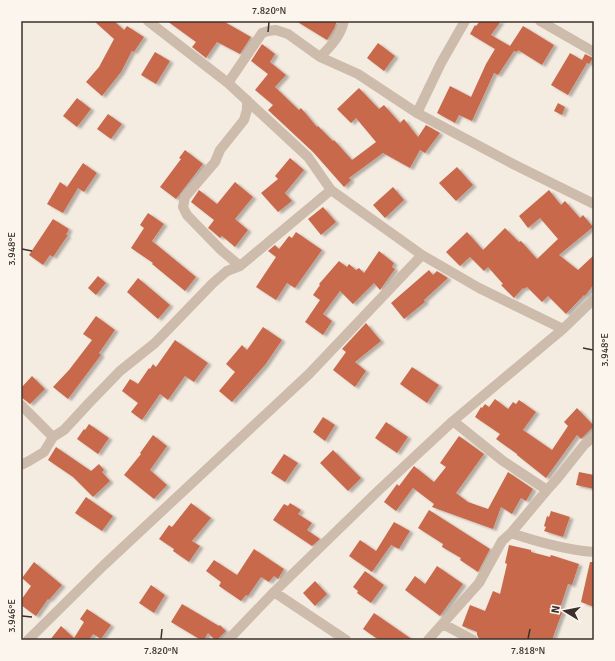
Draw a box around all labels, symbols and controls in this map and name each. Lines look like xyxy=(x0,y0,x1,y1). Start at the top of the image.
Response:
text: 7.820°N xyxy=(252,5,286,17)
text: 3.948°E xyxy=(6,232,18,266)
text: 3.948°E xyxy=(599,333,611,367)
north arrow xyxy=(545,591,585,631)
text: 3.946°E xyxy=(6,599,18,633)
text: N xyxy=(549,604,563,614)
text: 7.820°N xyxy=(144,645,178,657)
text: 7.818°N xyxy=(511,645,545,657)

